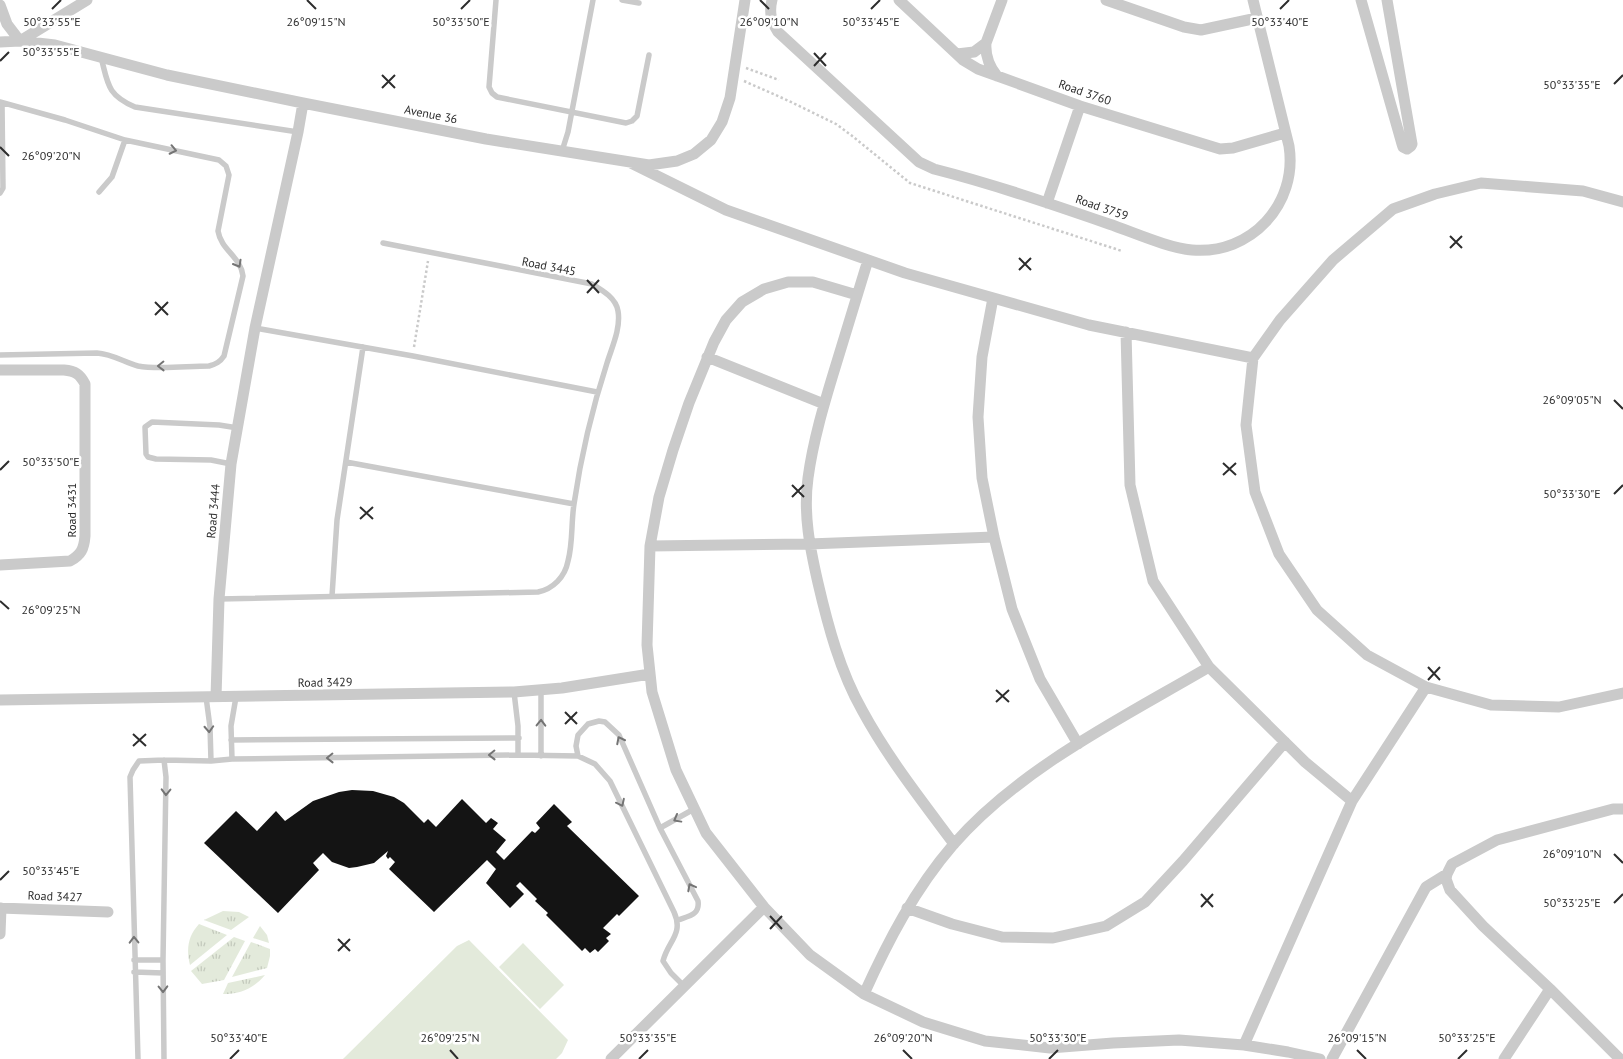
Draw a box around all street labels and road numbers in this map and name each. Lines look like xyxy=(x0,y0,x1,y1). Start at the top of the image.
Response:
street label: Road 3760 xyxy=(1057,76,1114,108)
street label: Avenue 36 xyxy=(403,102,459,126)
street label: Road 3759 xyxy=(1074,191,1130,223)
street label: Road 3445 xyxy=(521,253,577,279)
street label: Road 3431 xyxy=(64,483,79,537)
street label: Road 3444 xyxy=(203,483,223,539)
street label: Road 3429 xyxy=(297,674,353,690)
street label: Road 3427 xyxy=(27,888,83,904)

